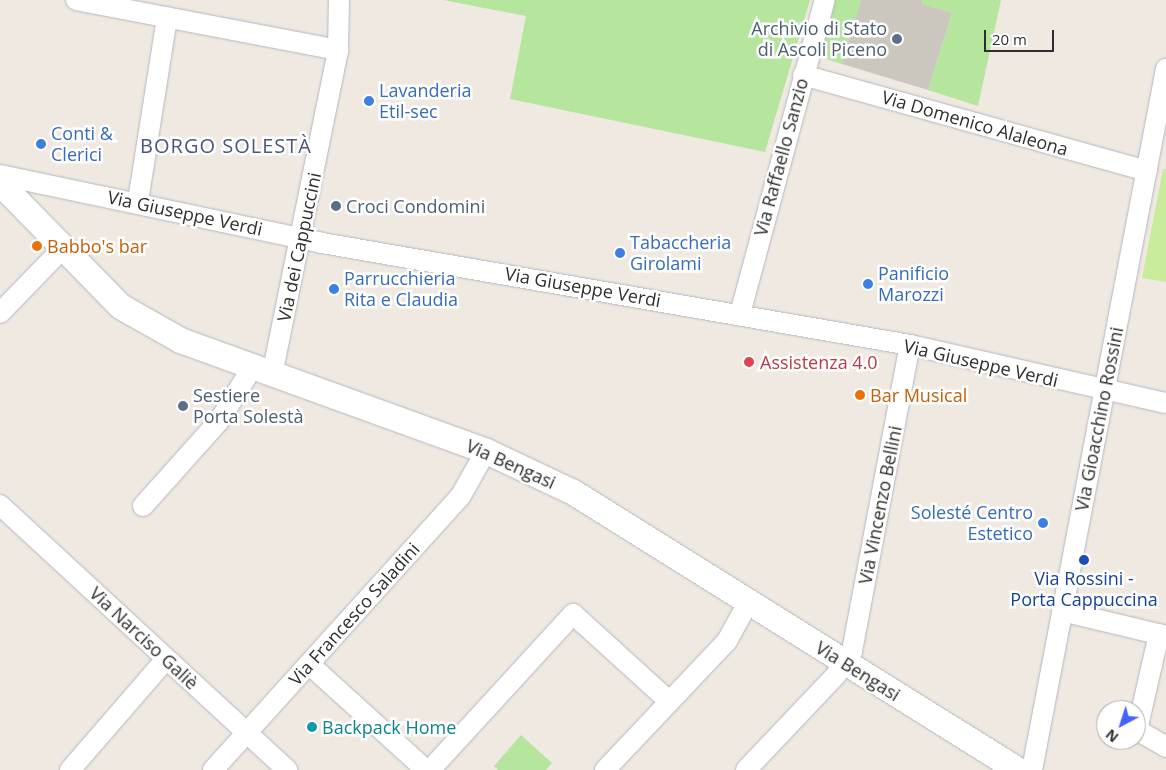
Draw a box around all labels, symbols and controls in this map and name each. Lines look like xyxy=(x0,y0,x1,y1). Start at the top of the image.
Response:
place label: Archivio di Stato di Ascoli Piceno xyxy=(751,18,887,60)
scale bar xyxy=(986,20,1056,52)
text: 20 m xyxy=(992,29,1027,49)
marker: Archivio di Stato di Ascoli Piceno xyxy=(891,33,903,45)
street label: Via Raffaello Sanzio xyxy=(750,76,812,238)
place label: Lavanderia Etil-sec xyxy=(379,80,471,122)
street label: Via Domenico Alaleona xyxy=(879,86,1071,160)
marker: Lavanderia Etil-sec xyxy=(363,95,375,107)
place label: Conti & Clerici xyxy=(51,123,113,166)
district label: BORGO SOLESTÀ xyxy=(138,133,314,157)
marker: Conti & Clerici xyxy=(35,138,47,150)
street label: Via dei Cappuccini xyxy=(273,170,325,324)
street label: Via Giuseppe Verdi xyxy=(106,186,264,240)
place label: Croci Condomini xyxy=(346,195,485,217)
marker: Croci Condomini xyxy=(330,200,342,212)
place label: Tabaccheria Girolami xyxy=(630,232,731,274)
place label: Babbo's bar xyxy=(47,235,147,257)
marker: Babbo's bar xyxy=(31,240,43,252)
marker: Tabaccheria Girolami xyxy=(614,247,626,259)
street label: Via Giuseppe Verdi xyxy=(503,263,663,311)
place label: Panificio Marozzi xyxy=(878,263,949,306)
place label: Parrucchieria Rita e Claudia xyxy=(344,268,458,310)
marker: Panificio Marozzi xyxy=(862,278,874,290)
marker: Parrucchieria Rita e Claudia xyxy=(328,283,340,295)
street label: Via Gioacchino Rossini xyxy=(1071,325,1127,513)
street label: Via Giuseppe Verdi xyxy=(902,335,1060,391)
place label: Assistenza 4.0 xyxy=(760,351,878,373)
marker: Assistenza 4.0 xyxy=(742,355,756,369)
place label: Bar Musical xyxy=(870,384,967,406)
place label: Sestiere Porta Solestà xyxy=(193,385,303,428)
marker: Bar Musical xyxy=(854,389,866,401)
marker: Sestiere Porta Solestà xyxy=(177,400,189,412)
street label: Via Vincenzo Bellini xyxy=(854,424,906,586)
street label: Via Bengasi xyxy=(463,435,559,493)
place label: Solesté Centro Estetico xyxy=(911,502,1033,544)
marker: Solesté Centro Estetico xyxy=(1037,517,1049,529)
street label: Via Francesco Saladini xyxy=(284,538,424,690)
marker: Via Rossini - Porta Cappuccina xyxy=(1078,554,1090,566)
place label: Via Rossini - Porta Cappuccina xyxy=(1010,568,1158,610)
street label: Via Narciso Galiè xyxy=(85,582,203,694)
street label: Via Bengasi xyxy=(812,637,904,705)
north arrow xyxy=(1096,700,1146,750)
place label: Backpack Home xyxy=(322,716,456,738)
marker: Backpack Home xyxy=(306,721,318,733)
text: N xyxy=(1101,725,1122,747)

